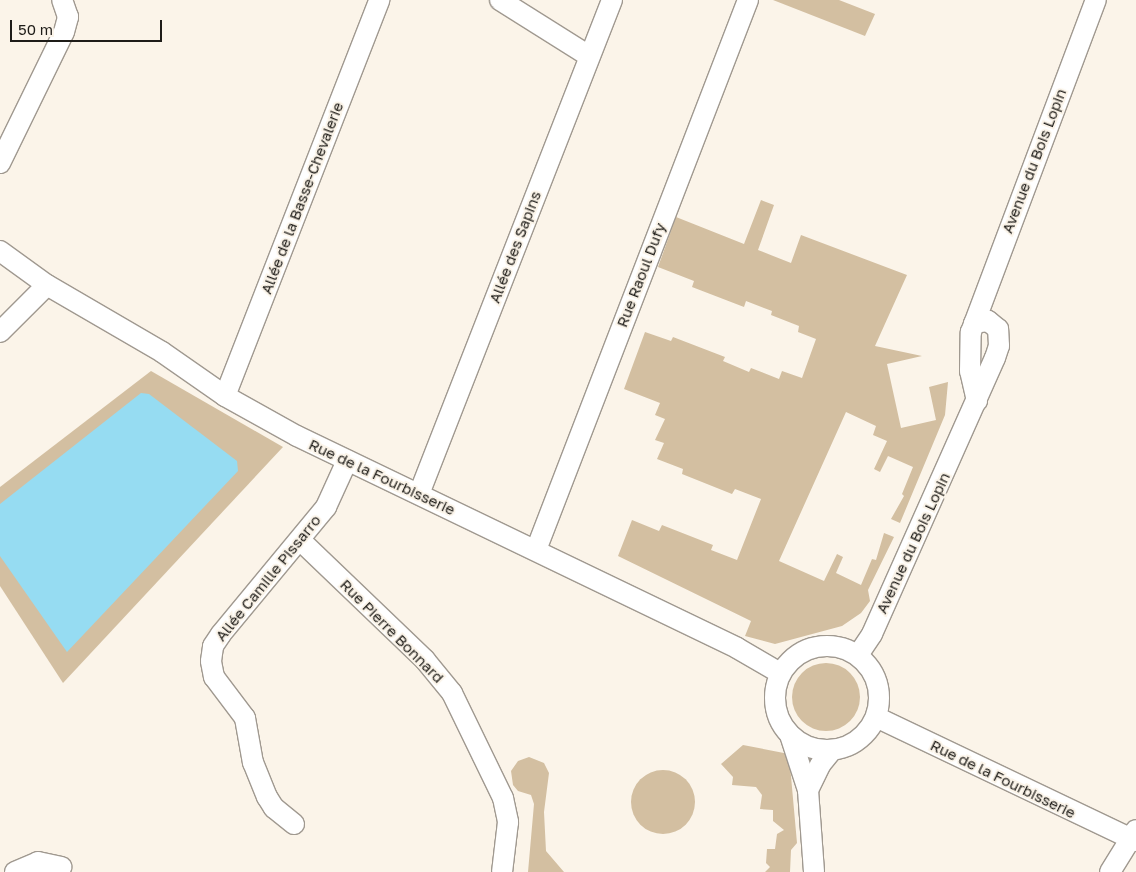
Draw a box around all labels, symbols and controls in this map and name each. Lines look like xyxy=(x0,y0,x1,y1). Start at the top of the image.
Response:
scale bar xyxy=(12,10,165,42)
text: 50 m xyxy=(18,20,53,38)
street label: Avenue du Bois Lopin xyxy=(998,86,1070,236)
street label: Allée de la Basse-Chevalerie xyxy=(257,100,347,296)
street label: Allée des Sapins xyxy=(485,188,545,306)
street label: Rue Raoul Dufy xyxy=(613,220,669,330)
street label: Rue de la Fourbisserie xyxy=(306,435,458,519)
street label: Avenue du Bois Lopin xyxy=(872,470,954,616)
street label: Allée Camille Pissarro xyxy=(212,511,324,645)
street label: Rue Pierre Bonnard xyxy=(337,576,447,686)
street label: Rue de la Fourbisserie xyxy=(927,736,1079,822)

